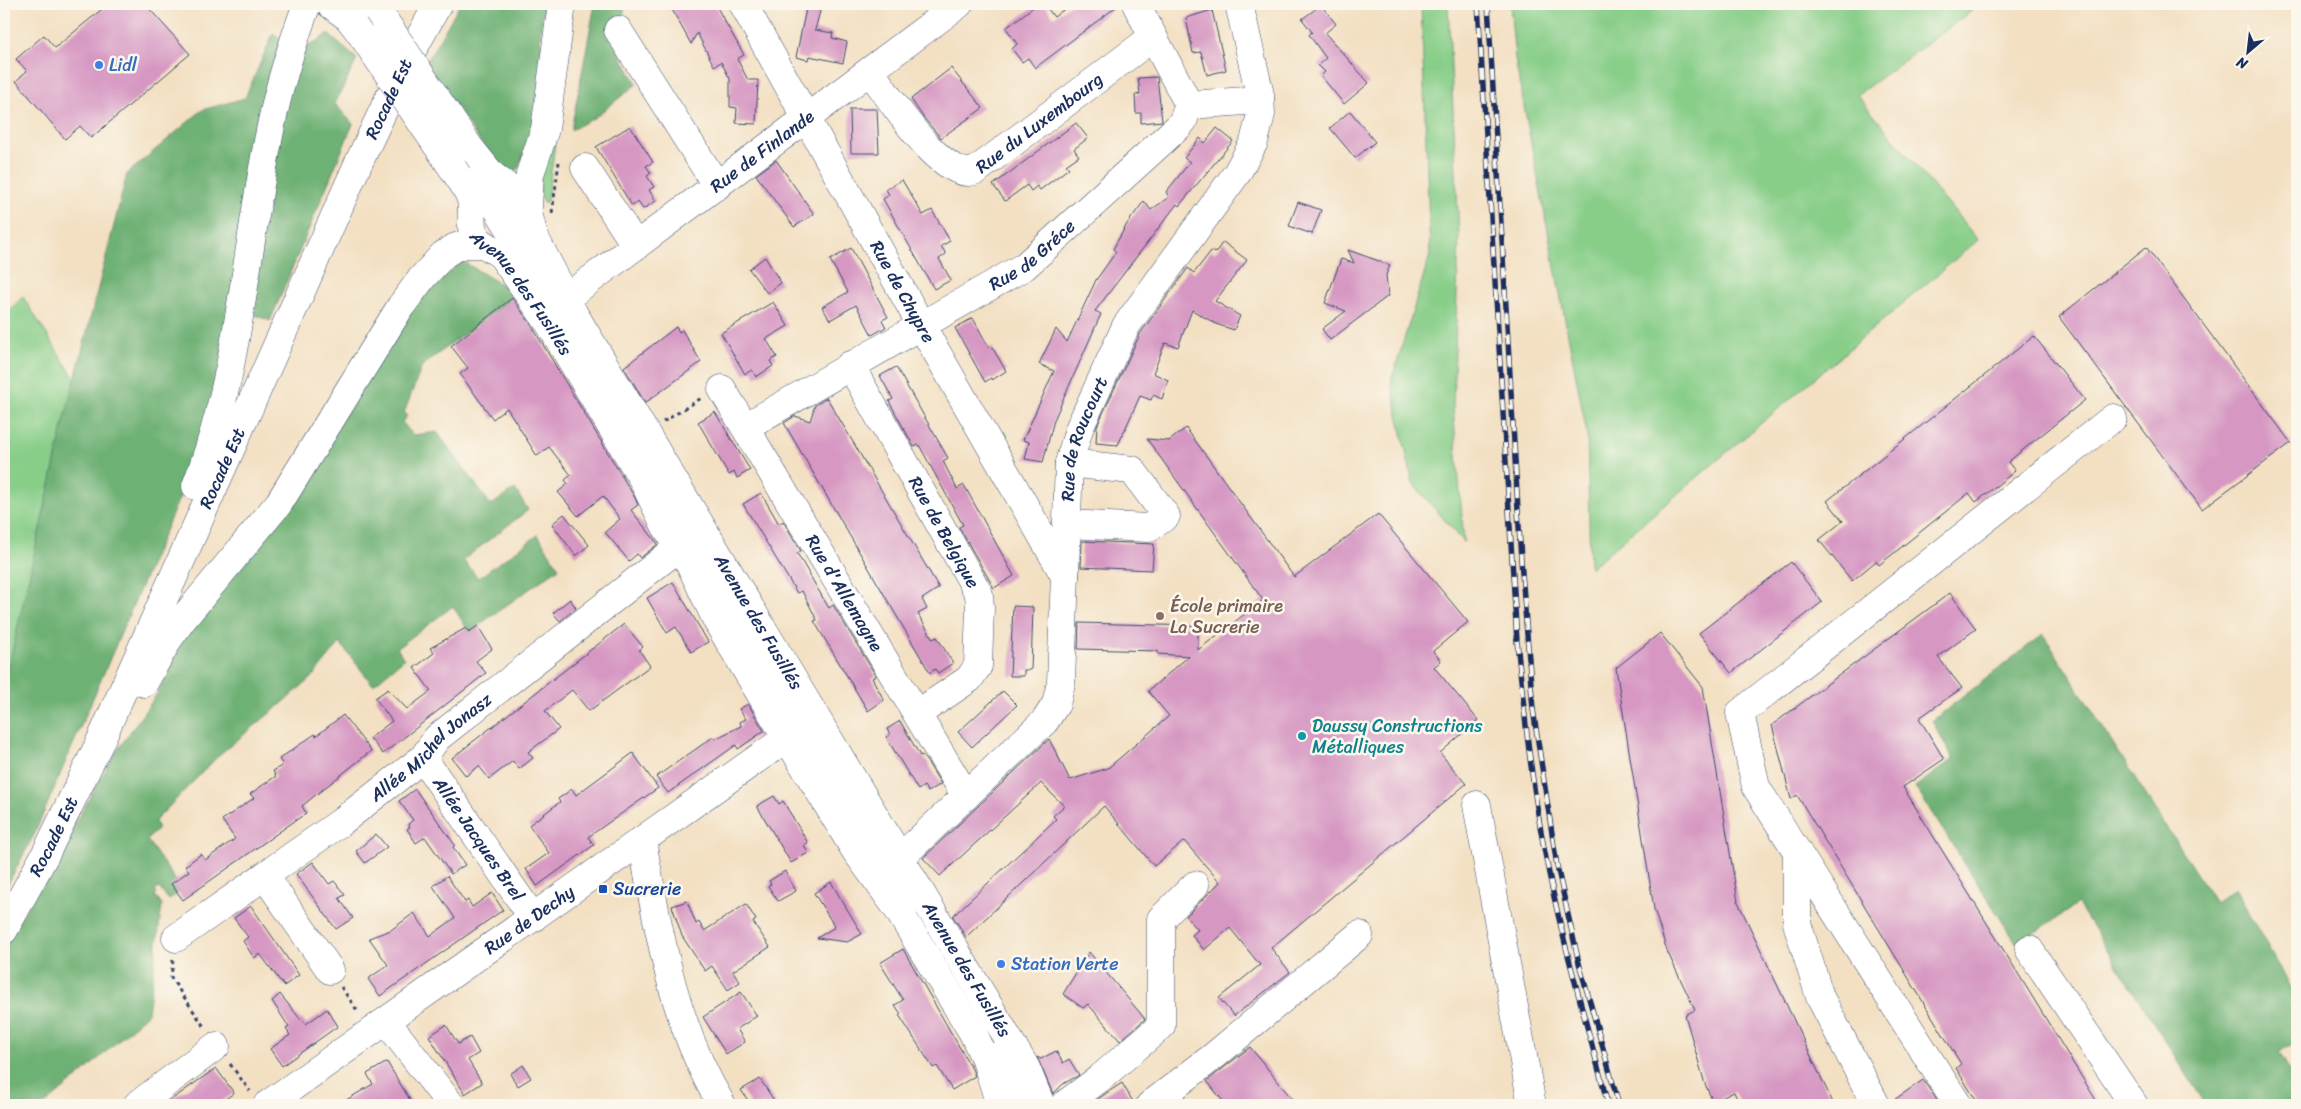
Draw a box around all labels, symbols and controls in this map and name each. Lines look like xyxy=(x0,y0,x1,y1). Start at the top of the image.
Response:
north arrow xyxy=(2224,28,2274,78)
place label: Lidl xyxy=(109,49,138,81)
text: N xyxy=(2232,50,2253,77)
street label: Rocade Est xyxy=(356,53,422,145)
marker: Lidl xyxy=(93,59,105,71)
street label: Rue du Luxembourg xyxy=(968,64,1110,182)
street label: Rue de Finlande xyxy=(703,101,822,201)
street label: Rue de Gréce xyxy=(983,211,1083,300)
street label: Avenue des Fusillés xyxy=(460,223,581,363)
street label: Rue de Chypre xyxy=(861,234,944,349)
street label: Rue de Roucourt xyxy=(1052,371,1117,502)
street label: Rocade Est xyxy=(190,422,254,514)
street label: Rue de Belgique xyxy=(900,470,989,595)
street label: Rue d'Allemagne xyxy=(797,528,892,658)
street label: Avenue des Fusillés xyxy=(705,546,812,697)
place label: École primaire La Sucrerie xyxy=(1170,590,1283,643)
marker: École primaire La Sucrerie xyxy=(1154,610,1166,622)
street label: Allée Michel Jonasz xyxy=(362,684,499,811)
place label: Daussy Constructions Métalliques xyxy=(1312,710,1483,763)
marker: Daussy Constructions Métalliques xyxy=(1296,730,1308,742)
street label: Allée Jacques Brel xyxy=(424,769,533,909)
street label: Rocade Est xyxy=(20,791,87,882)
place label: Sucrerie xyxy=(613,873,681,905)
street label: Rue de Dechy xyxy=(477,876,582,963)
marker: Sucrerie xyxy=(597,883,609,895)
street label: Avenue des Fusillés xyxy=(913,894,1021,1044)
place label: Station Verte xyxy=(1011,948,1118,980)
marker: Station Verte xyxy=(995,958,1007,970)

